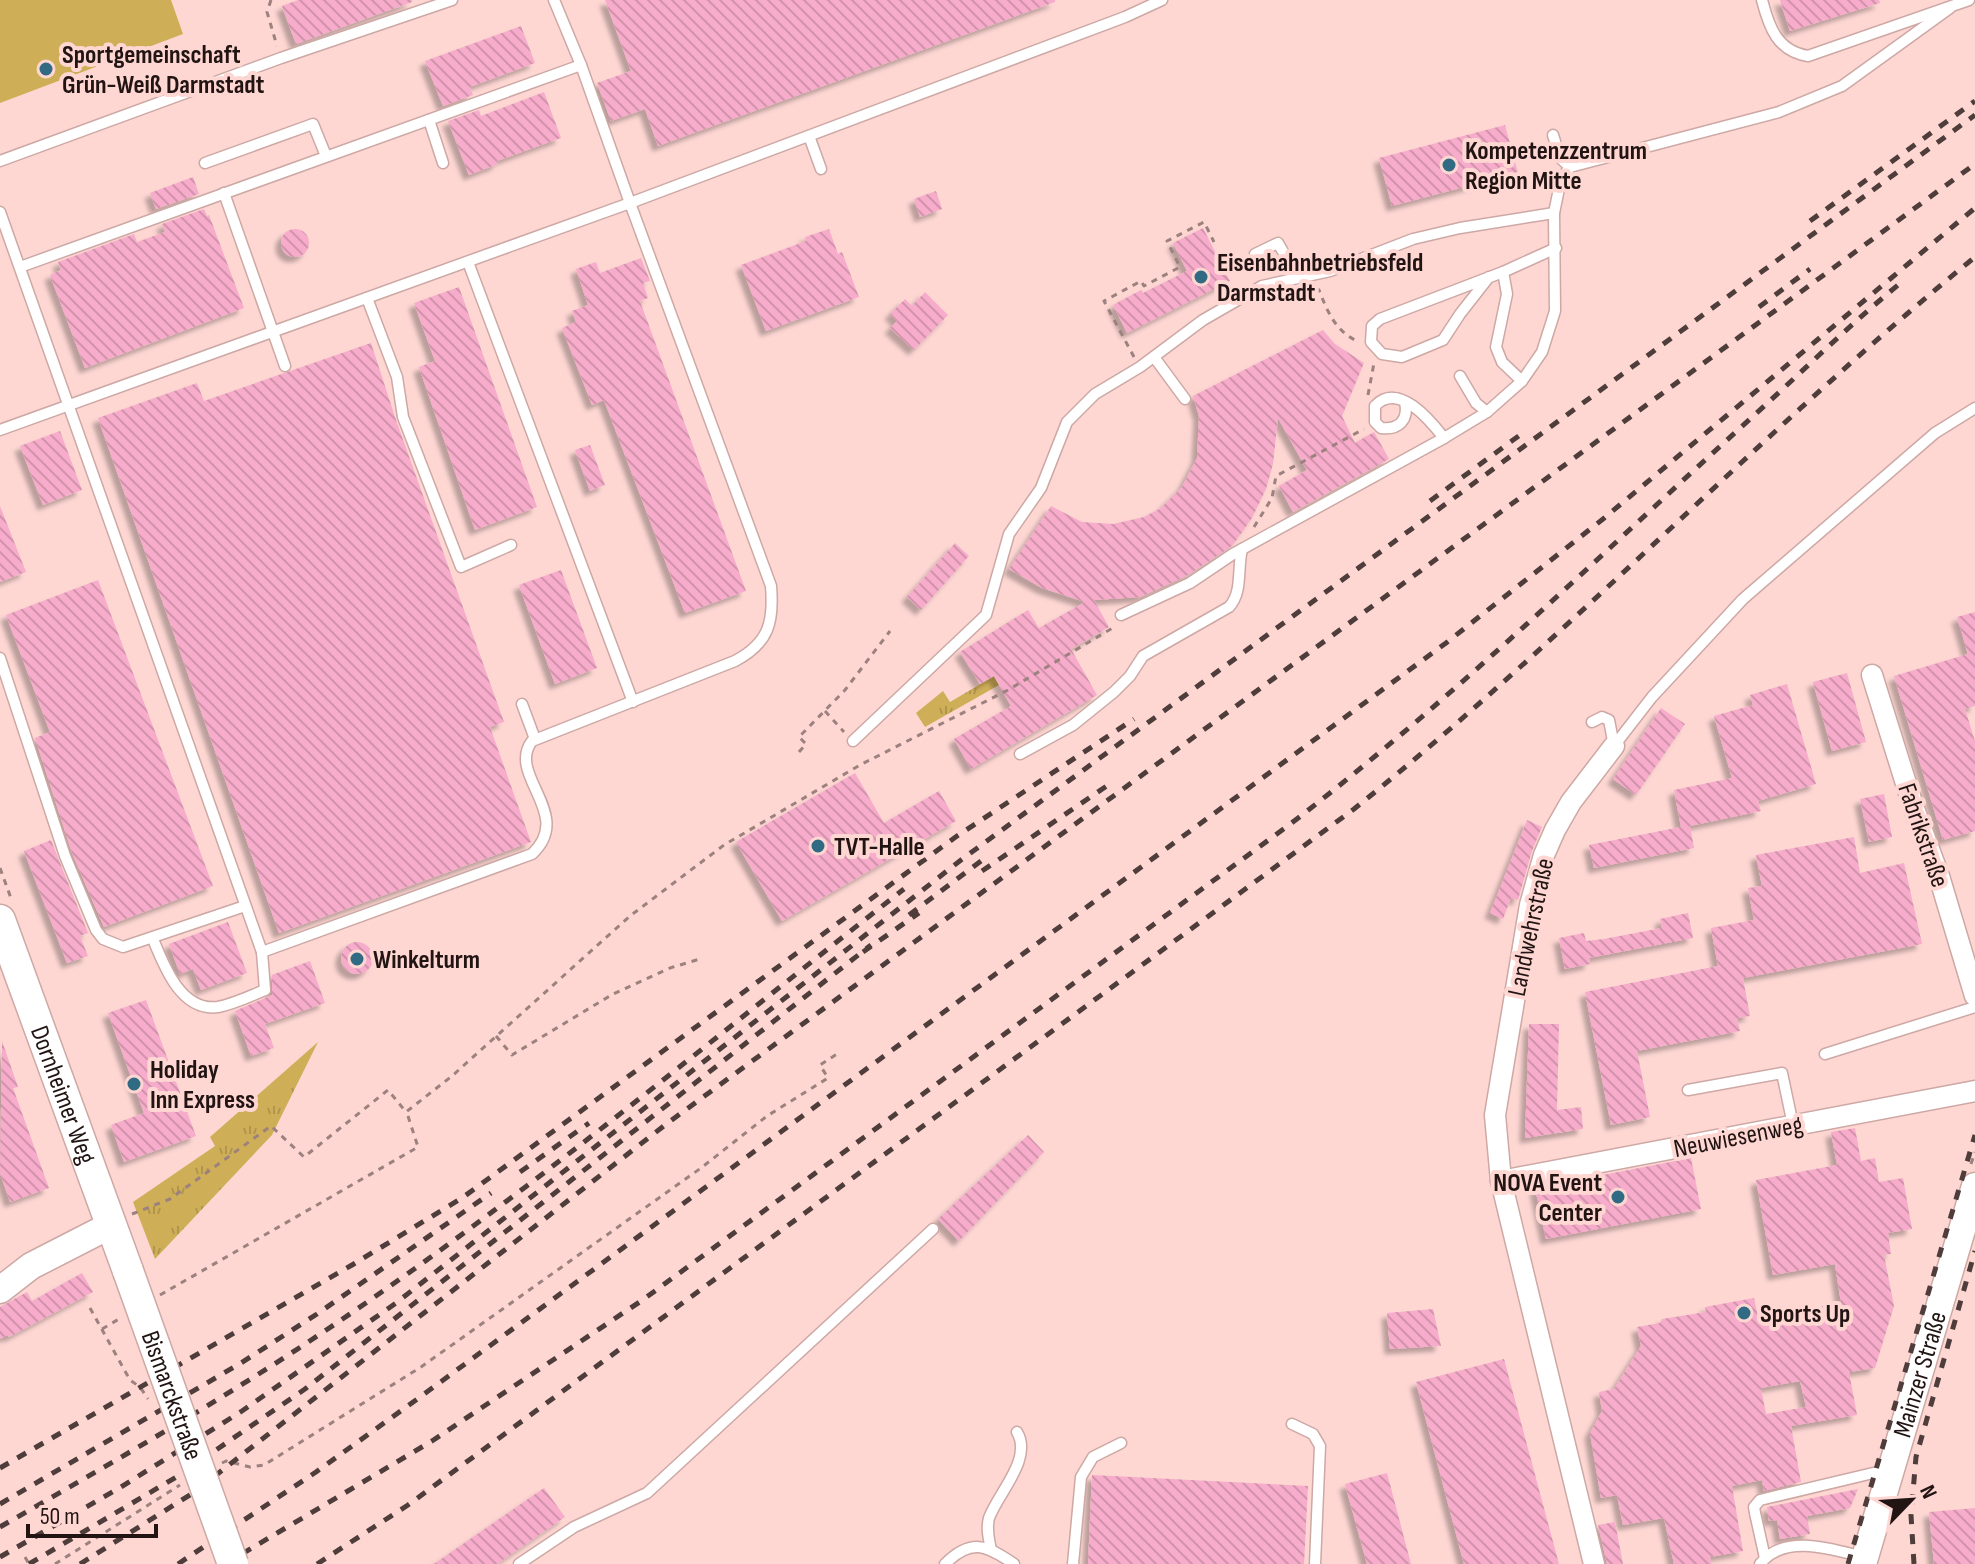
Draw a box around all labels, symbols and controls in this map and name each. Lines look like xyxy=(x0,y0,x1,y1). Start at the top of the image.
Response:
place label: Sportgemeinschaft Grün-Weiß Darmstadt xyxy=(62,40,265,101)
marker: Sportgemeinschaft Grün-Weiß Darmstadt xyxy=(37,60,55,78)
place label: Kompetenzzentrum Region Mitte xyxy=(1465,136,1647,197)
marker: Kompetenzzentrum Region Mitte xyxy=(1440,156,1458,174)
place label: Eisenbahnbetriebsfeld Darmstadt xyxy=(1217,248,1423,309)
marker: Eisenbahnbetriebsfeld Darmstadt xyxy=(1192,268,1210,286)
street label: Fabrikstraße xyxy=(1890,780,1955,891)
place label: TVT-Halle xyxy=(834,832,925,863)
marker: TVT-Halle xyxy=(809,837,827,855)
street label: Landwehrstraße xyxy=(1502,855,1561,999)
place label: Winkelturm xyxy=(373,945,480,976)
marker: Winkelturm xyxy=(348,950,366,968)
street label: Dornheimer Weg xyxy=(23,1022,102,1169)
place label: Holiday Inn Express xyxy=(150,1055,255,1116)
marker: Holiday Inn Express xyxy=(125,1075,143,1093)
street label: Neuwiesenweg xyxy=(1671,1110,1805,1165)
place label: NOVA Event Center xyxy=(1493,1168,1602,1229)
marker: NOVA Event Center xyxy=(1609,1188,1627,1206)
place label: Sports Up xyxy=(1760,1299,1850,1330)
marker: Sports Up xyxy=(1735,1304,1753,1322)
street label: Mainzer Straße xyxy=(1887,1308,1954,1441)
street label: Bismarckstraße xyxy=(134,1327,209,1465)
north arrow xyxy=(1871,1460,1951,1540)
text: N xyxy=(1913,1481,1942,1503)
scale bar xyxy=(28,1488,156,1538)
text: 50 m xyxy=(40,1502,80,1531)

